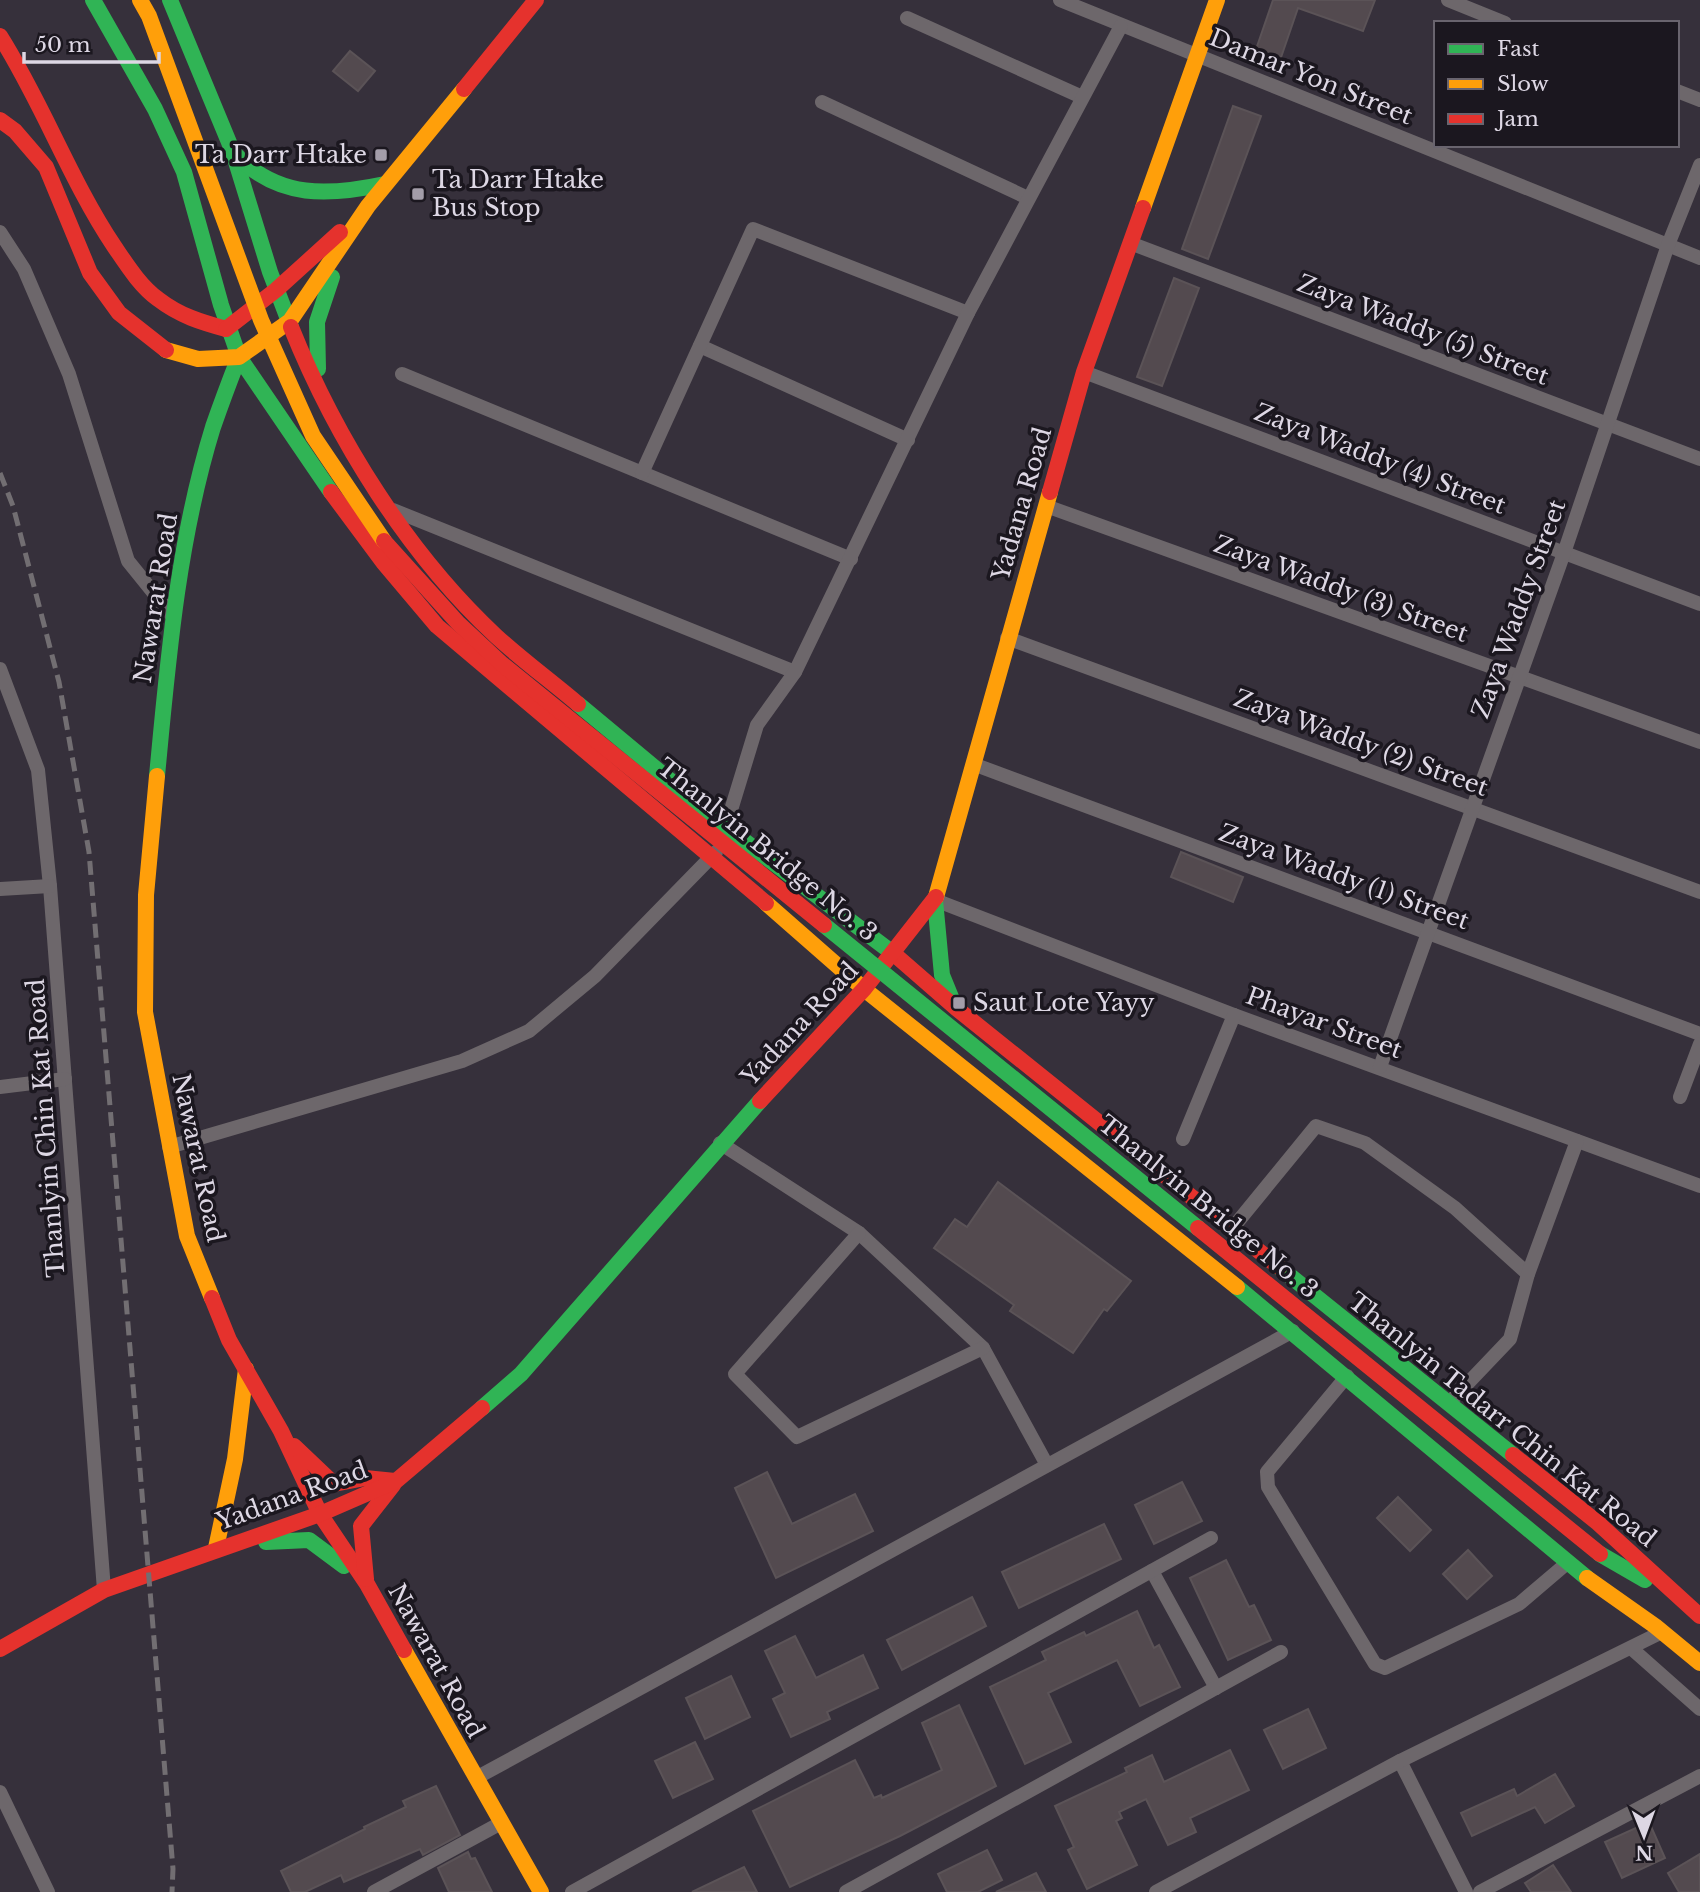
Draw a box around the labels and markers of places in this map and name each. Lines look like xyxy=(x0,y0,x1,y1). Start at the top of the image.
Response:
place label: Ta Darr Htake xyxy=(195,140,367,169)
marker: Ta Darr Htake xyxy=(373,147,389,163)
place label: Ta Darr Htake Bus Stop xyxy=(432,165,604,222)
marker: Ta Darr Htake Bus Stop xyxy=(410,186,426,202)
place label: Saut Lote Yayy xyxy=(973,988,1155,1017)
marker: Saut Lote Yayy xyxy=(951,995,967,1011)

